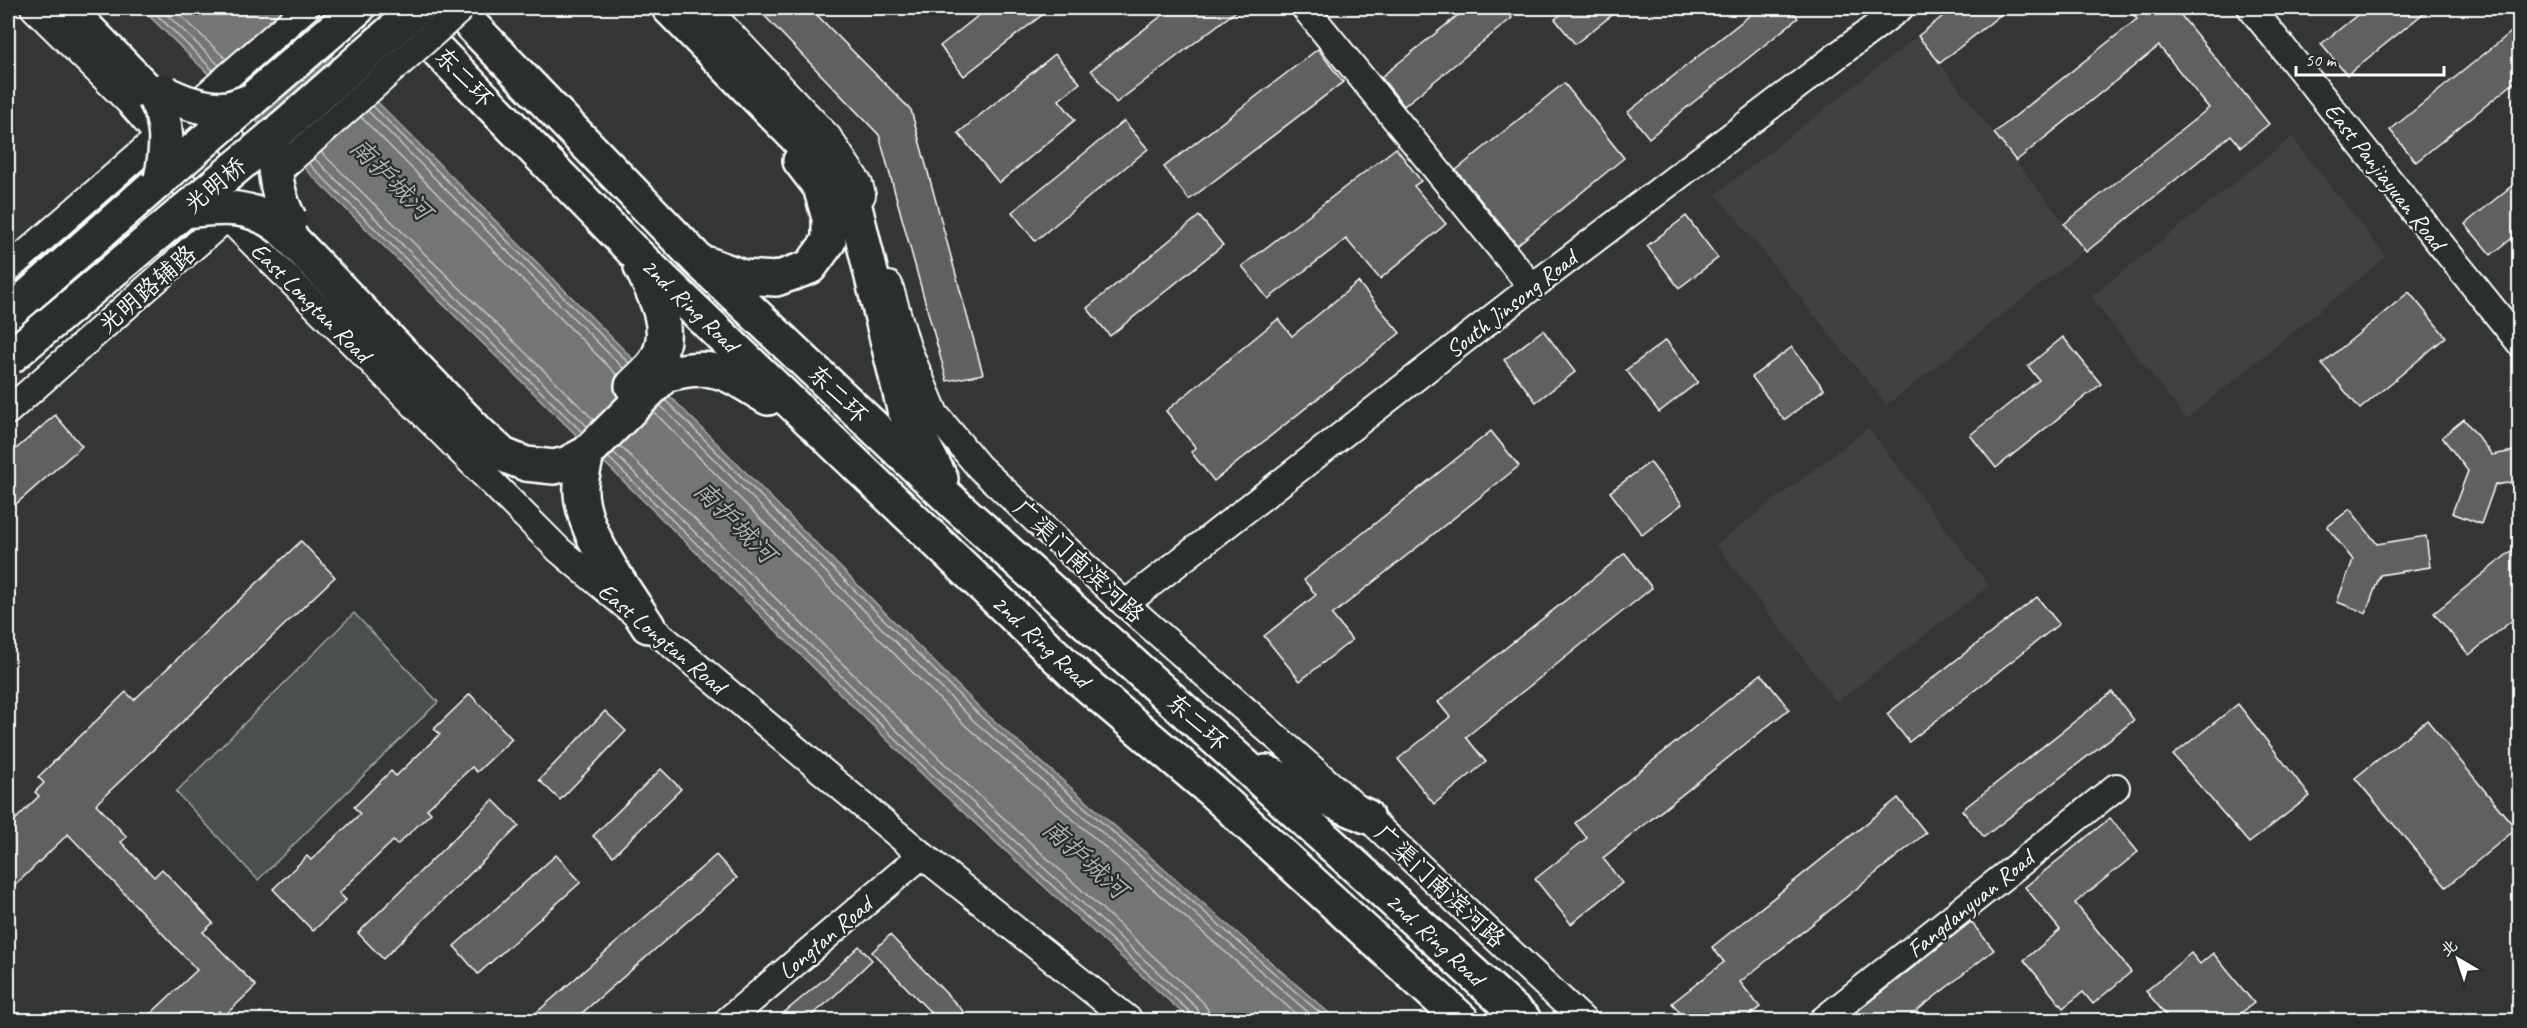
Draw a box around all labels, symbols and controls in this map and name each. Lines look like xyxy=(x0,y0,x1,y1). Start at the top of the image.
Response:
scale bar xyxy=(2296,39,2444,77)
street label: 东二环 xyxy=(428,41,500,113)
text: 50 m xyxy=(2305,49,2338,71)
street label: East Panjiayuan Road xyxy=(2318,96,2454,259)
water label: 南护城河 xyxy=(343,131,442,230)
street label: 光明桥 xyxy=(178,150,252,220)
street label: East Longtan Road xyxy=(245,236,380,371)
street label: 光明路辅路 xyxy=(92,238,202,340)
street label: South Jinsong Road xyxy=(1439,241,1585,365)
street label: 2nd. Ring Road xyxy=(635,251,748,361)
street label: 东二环 xyxy=(802,358,874,430)
water label: 南护城河 xyxy=(687,474,786,573)
street label: 广渠门南滨河路 xyxy=(1007,493,1151,629)
street label: East Longtan Road xyxy=(592,576,735,702)
street label: 2nd. Ring Road xyxy=(986,588,1099,697)
street label: 东二环 xyxy=(1160,687,1234,757)
water label: 南护城河 xyxy=(1035,812,1138,909)
street label: 广渠门南滨河路 xyxy=(1368,818,1512,954)
street label: Fangdanyuan Road xyxy=(1901,842,2042,964)
street label: 2nd. Ring Road xyxy=(1380,886,1493,995)
street label: Longtan Road xyxy=(772,888,881,986)
north arrow xyxy=(2428,929,2488,989)
text: 北 xyxy=(2437,935,2462,961)

